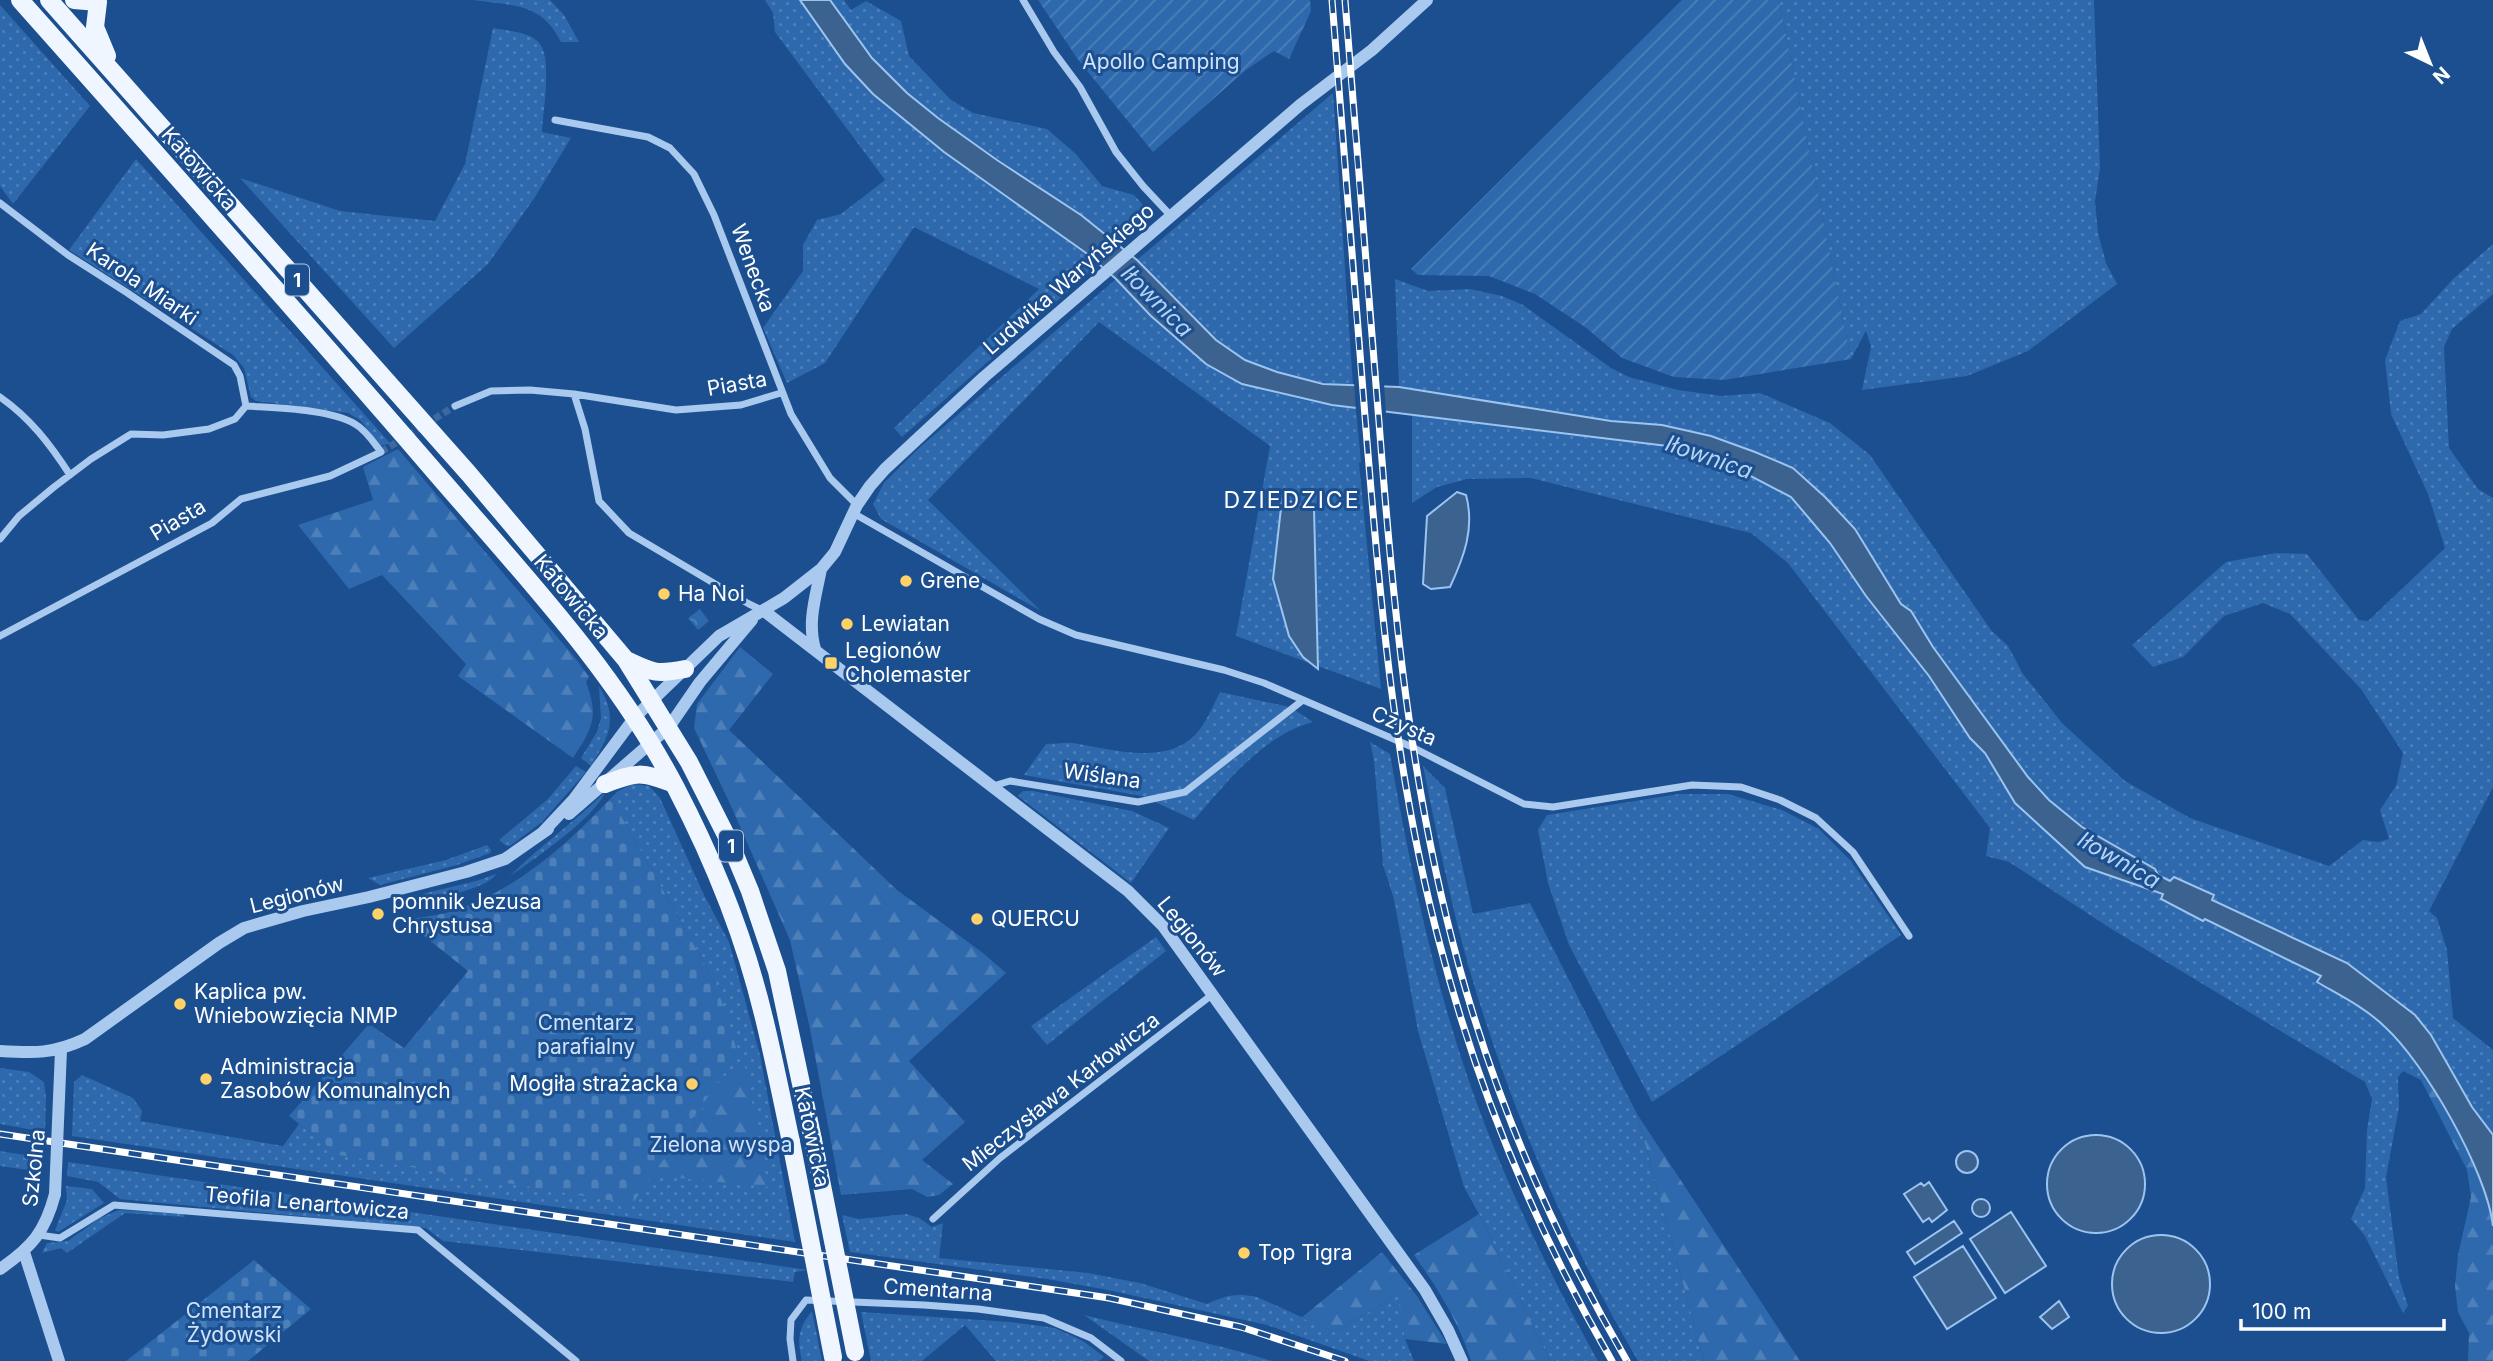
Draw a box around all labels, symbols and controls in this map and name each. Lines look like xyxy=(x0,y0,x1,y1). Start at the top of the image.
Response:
north arrow xyxy=(2395,28,2465,98)
park label: Apollo Camping xyxy=(1082,49,1240,74)
text: N xyxy=(2428,62,2454,88)
street label: Katowicka xyxy=(156,122,242,216)
street label: Ludwika Waryńskiego xyxy=(978,198,1159,360)
street label: Wenecka xyxy=(726,220,781,315)
street label: Karola Miarki xyxy=(82,237,203,330)
water label: Iłownica xyxy=(1115,259,1199,343)
road number: 1 xyxy=(285,264,309,296)
street label: Piasta xyxy=(705,366,769,401)
water label: Iłownica xyxy=(1662,429,1756,485)
district label: DZIEDZICE xyxy=(1224,486,1360,514)
street label: Piasta xyxy=(146,493,210,546)
street label: Katowicka xyxy=(529,549,614,644)
place label: Grene xyxy=(920,568,980,593)
marker: Grene xyxy=(898,573,914,589)
place label: Ha Noi xyxy=(678,581,745,606)
marker: Ha Noi xyxy=(656,586,672,602)
place label: Lewiatan xyxy=(861,611,950,636)
marker: Lewiatan xyxy=(839,616,855,632)
place label: Legionów Cholemaster xyxy=(845,638,971,687)
marker: Legionów Cholemaster xyxy=(823,655,839,671)
street label: Czysta xyxy=(1368,700,1441,751)
street label: Wiślana xyxy=(1062,758,1142,793)
water label: Iłownica xyxy=(2073,825,2165,895)
road number: 1 xyxy=(719,831,743,862)
street label: Legionów xyxy=(247,871,347,918)
place label: pomnik Jezusa Chrystusa xyxy=(392,889,542,938)
street label: Legionów xyxy=(1152,891,1232,982)
marker: pomnik Jezusa Chrystusa xyxy=(370,906,386,922)
place label: QUERCU xyxy=(991,906,1080,931)
marker: QUERCU xyxy=(969,911,985,927)
place label: Kaplica pw. Wniebowzięcia NMP xyxy=(194,979,398,1028)
marker: Kaplica pw. Wniebowzięcia NMP xyxy=(172,996,188,1012)
street label: Mieczysława Karłowicza xyxy=(957,1007,1164,1176)
park label: Cmentarz parafialny xyxy=(537,1010,635,1059)
place label: Administracja Zasobów Komunalnych xyxy=(220,1054,451,1103)
marker: Administracja Zasobów Komunalnych xyxy=(198,1071,214,1087)
place label: Mogiła strażacka xyxy=(509,1071,678,1096)
marker: Mogiła strażacka xyxy=(684,1076,700,1092)
street label: Katowicka xyxy=(790,1084,835,1190)
street label: Szkolna xyxy=(17,1128,50,1208)
park label: Zielona wyspa xyxy=(649,1132,793,1157)
street label: Teofila Lenartowicza xyxy=(204,1181,410,1224)
place label: Top Tigra xyxy=(1258,1240,1353,1265)
marker: Top Tigra xyxy=(1236,1245,1252,1261)
street label: Cmentarna xyxy=(882,1273,994,1306)
scale bar xyxy=(2241,1288,2444,1332)
park label: Cmentarz Żydowski xyxy=(186,1298,282,1347)
text: 100 m xyxy=(2252,1299,2311,1324)

